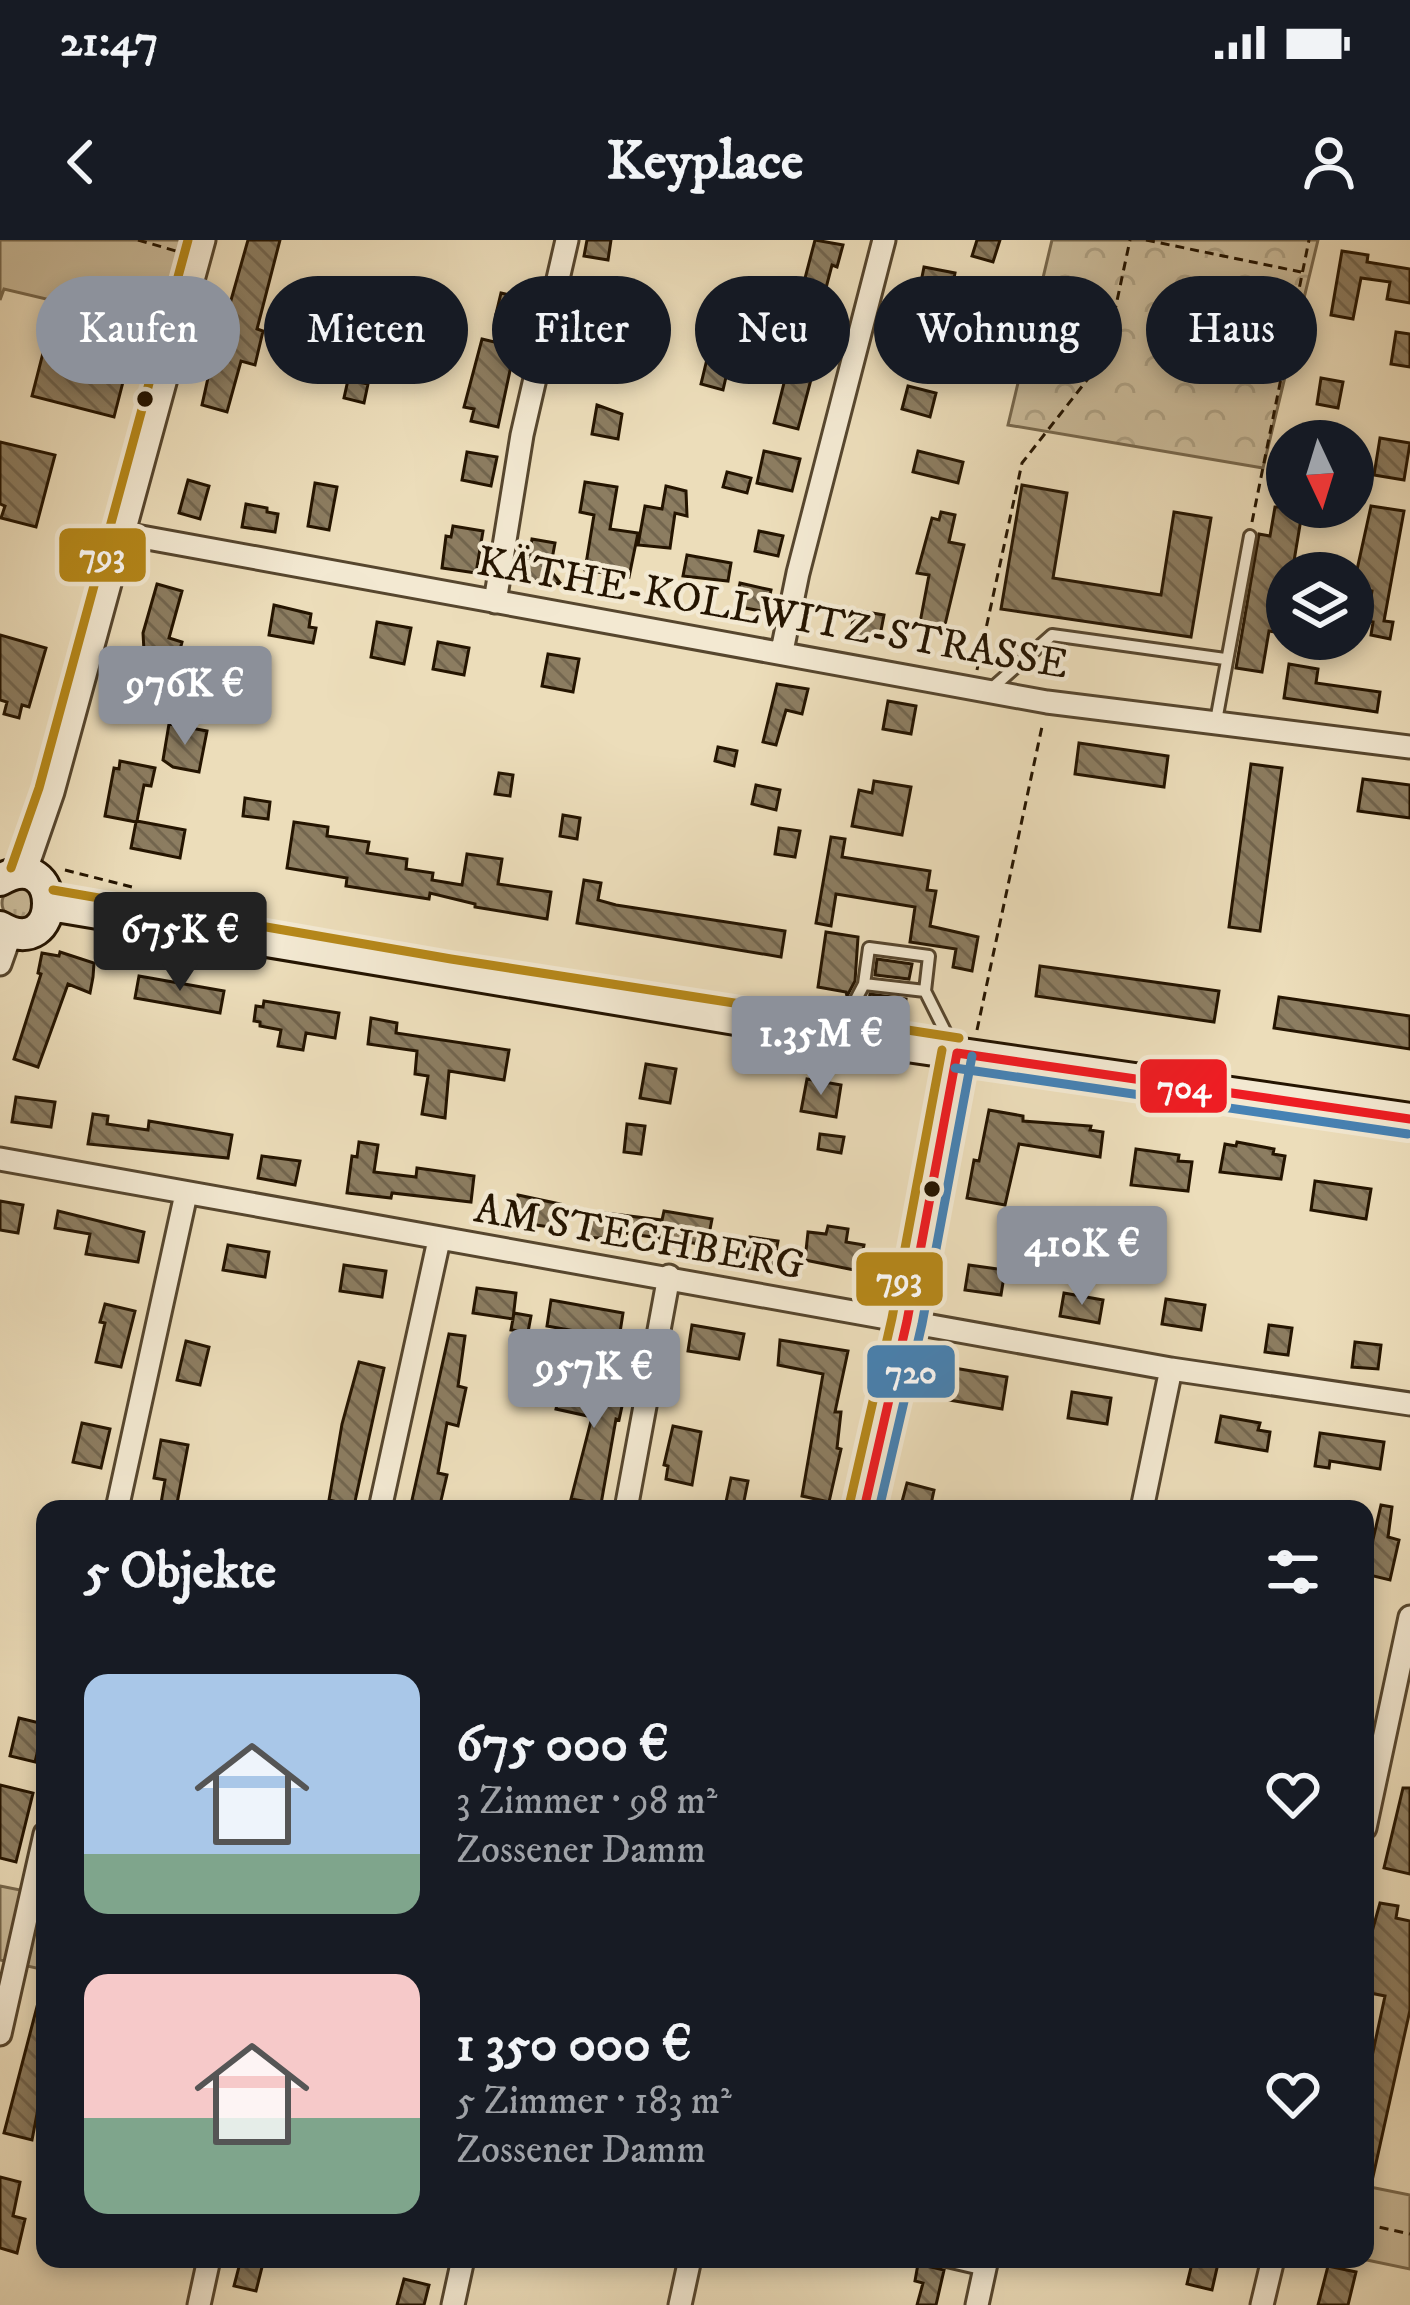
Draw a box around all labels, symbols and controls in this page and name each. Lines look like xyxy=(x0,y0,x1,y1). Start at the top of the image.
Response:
text: 21:47 xyxy=(60,14,159,70)
icon: back xyxy=(48,129,114,195)
text: Keyplace xyxy=(607,129,803,196)
icon: person xyxy=(1296,129,1362,195)
chip: Kaufen xyxy=(36,276,240,384)
chip: Mieten xyxy=(264,276,468,384)
chip: Filter xyxy=(492,276,671,384)
chip: Neu xyxy=(695,276,850,384)
chip: Wohnung xyxy=(874,276,1122,384)
chip: Haus xyxy=(1146,276,1317,384)
unlabelled marker xyxy=(134,388,156,410)
north arrow xyxy=(1266,420,1374,528)
map controls xyxy=(1266,420,1374,660)
line badge: 793 xyxy=(57,526,148,584)
text: 793 xyxy=(79,536,125,577)
street label: KÄTHE-KOLLWITZ-STRASSE xyxy=(473,536,1072,692)
button: layers xyxy=(1266,552,1374,660)
pin: 976K € xyxy=(87,646,283,748)
text: 976K € xyxy=(126,660,244,709)
pin: 675K € xyxy=(82,892,278,994)
text: 675K € xyxy=(121,906,239,955)
pin: 1.35M € xyxy=(710,996,932,1098)
text: 1.35M € xyxy=(759,1010,883,1059)
line badge: 704 xyxy=(1138,1057,1229,1115)
text: 704 xyxy=(1157,1068,1213,1109)
unlabelled marker xyxy=(921,1178,943,1200)
street label: AM STECHBERG xyxy=(470,1183,809,1293)
pin: 410K € xyxy=(984,1206,1180,1308)
text: 410K € xyxy=(1024,1220,1140,1269)
line badge: 793 xyxy=(854,1250,945,1308)
text: 793 xyxy=(876,1260,922,1301)
pin: 957K € xyxy=(496,1329,692,1431)
text: 957K € xyxy=(535,1343,653,1392)
line badge: 720 xyxy=(865,1343,957,1400)
text: 720 xyxy=(885,1353,937,1394)
icon: filters xyxy=(1260,1539,1326,1605)
text: 5 Objekte xyxy=(84,1540,276,1604)
text: 675 000 € xyxy=(456,1713,669,1777)
icon: home xyxy=(180,1722,324,1866)
icon: heart xyxy=(1260,1761,1326,1827)
text: 3 Zimmer · 98 m² xyxy=(456,1777,717,1826)
text: Zossener Damm xyxy=(456,1826,706,1875)
text: 1 350 000 € xyxy=(456,2013,692,2077)
icon: home xyxy=(180,2022,324,2166)
icon: heart xyxy=(1260,2061,1326,2127)
text: 5 Zimmer · 183 m² xyxy=(456,2077,732,2126)
text: Zossener Damm xyxy=(456,2126,706,2175)

